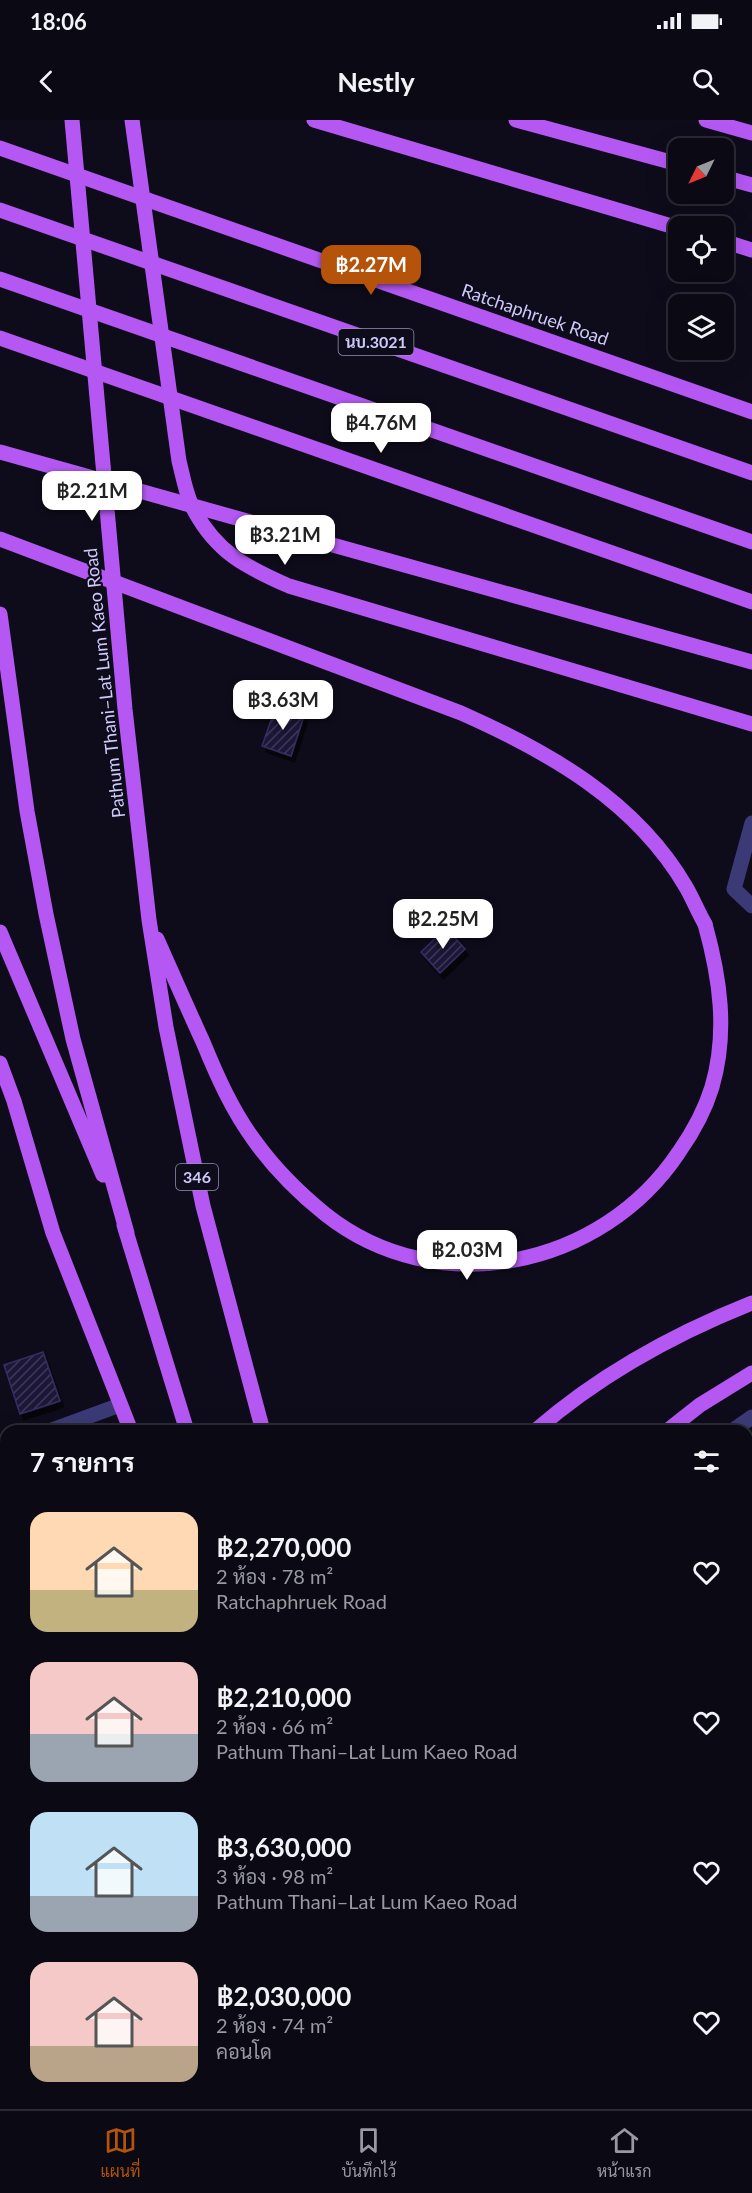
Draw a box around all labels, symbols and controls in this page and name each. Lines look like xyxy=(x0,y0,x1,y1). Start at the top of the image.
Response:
text: 18:06 xyxy=(30,8,87,35)
icon: back xyxy=(30,65,63,98)
text: Nestly xyxy=(337,65,415,98)
icon: search xyxy=(689,65,722,98)
north arrow xyxy=(668,138,734,204)
map controls xyxy=(668,138,734,360)
button: locate xyxy=(668,216,734,282)
pin: ฿2.27M xyxy=(322,245,420,296)
text: ฿2.27M xyxy=(335,252,407,276)
street label: Ratchaphruek Road xyxy=(459,279,612,350)
button: layers xyxy=(668,294,734,360)
road number: นบ.3021 xyxy=(338,329,413,355)
pin: ฿4.76M xyxy=(332,403,430,454)
text: ฿4.76M xyxy=(345,410,417,434)
pin: ฿2.21M xyxy=(43,471,141,522)
text: ฿2.21M xyxy=(56,478,128,502)
pin: ฿3.21M xyxy=(236,515,334,566)
text: ฿3.21M xyxy=(249,522,321,546)
street label: Pathum Thani–Lat Lum Kaeo Road xyxy=(79,547,129,819)
pin: ฿3.63M xyxy=(234,680,332,731)
text: ฿3.63M xyxy=(247,687,319,711)
pin: ฿2.25M xyxy=(394,899,492,950)
text: ฿2.25M xyxy=(407,906,479,930)
road number: 346 xyxy=(176,1164,218,1190)
pin: ฿2.03M xyxy=(418,1230,516,1281)
text: ฿2.03M xyxy=(431,1237,503,1261)
icon: filters xyxy=(690,1445,723,1478)
text: 7 รายการ xyxy=(30,1446,135,1478)
text: ฿2,270,000 xyxy=(216,1531,351,1563)
icon: home xyxy=(78,1536,150,1608)
icon: heart xyxy=(690,1556,723,1589)
text: 2 ห้อง · 78 m² xyxy=(216,1564,333,1588)
text: Ratchaphruek Road xyxy=(216,1589,387,1613)
text: ฿2,210,000 xyxy=(216,1681,351,1713)
icon: home xyxy=(78,1686,150,1758)
icon: heart xyxy=(690,1706,723,1739)
text: 2 ห้อง · 66 m² xyxy=(216,1714,333,1738)
text: Pathum Thani–Lat Lum Kaeo Road xyxy=(216,1739,518,1763)
text: ฿3,630,000 xyxy=(216,1831,351,1863)
icon: home xyxy=(78,1836,150,1908)
icon: heart xyxy=(690,1856,723,1889)
text: 3 ห้อง · 98 m² xyxy=(216,1864,333,1888)
text: Pathum Thani–Lat Lum Kaeo Road xyxy=(216,1889,518,1913)
text: ฿2,030,000 xyxy=(216,1980,351,2012)
icon: home xyxy=(78,1986,150,2058)
icon: heart xyxy=(690,2006,723,2039)
text: 2 ห้อง · 74 m² xyxy=(216,2013,333,2037)
text: คอนโด xyxy=(216,2039,272,2063)
tab: แผนที่ xyxy=(101,2124,140,2181)
tab: บันทึกไว้ xyxy=(341,2124,396,2181)
tab: หน้าแรก xyxy=(597,2124,651,2181)

